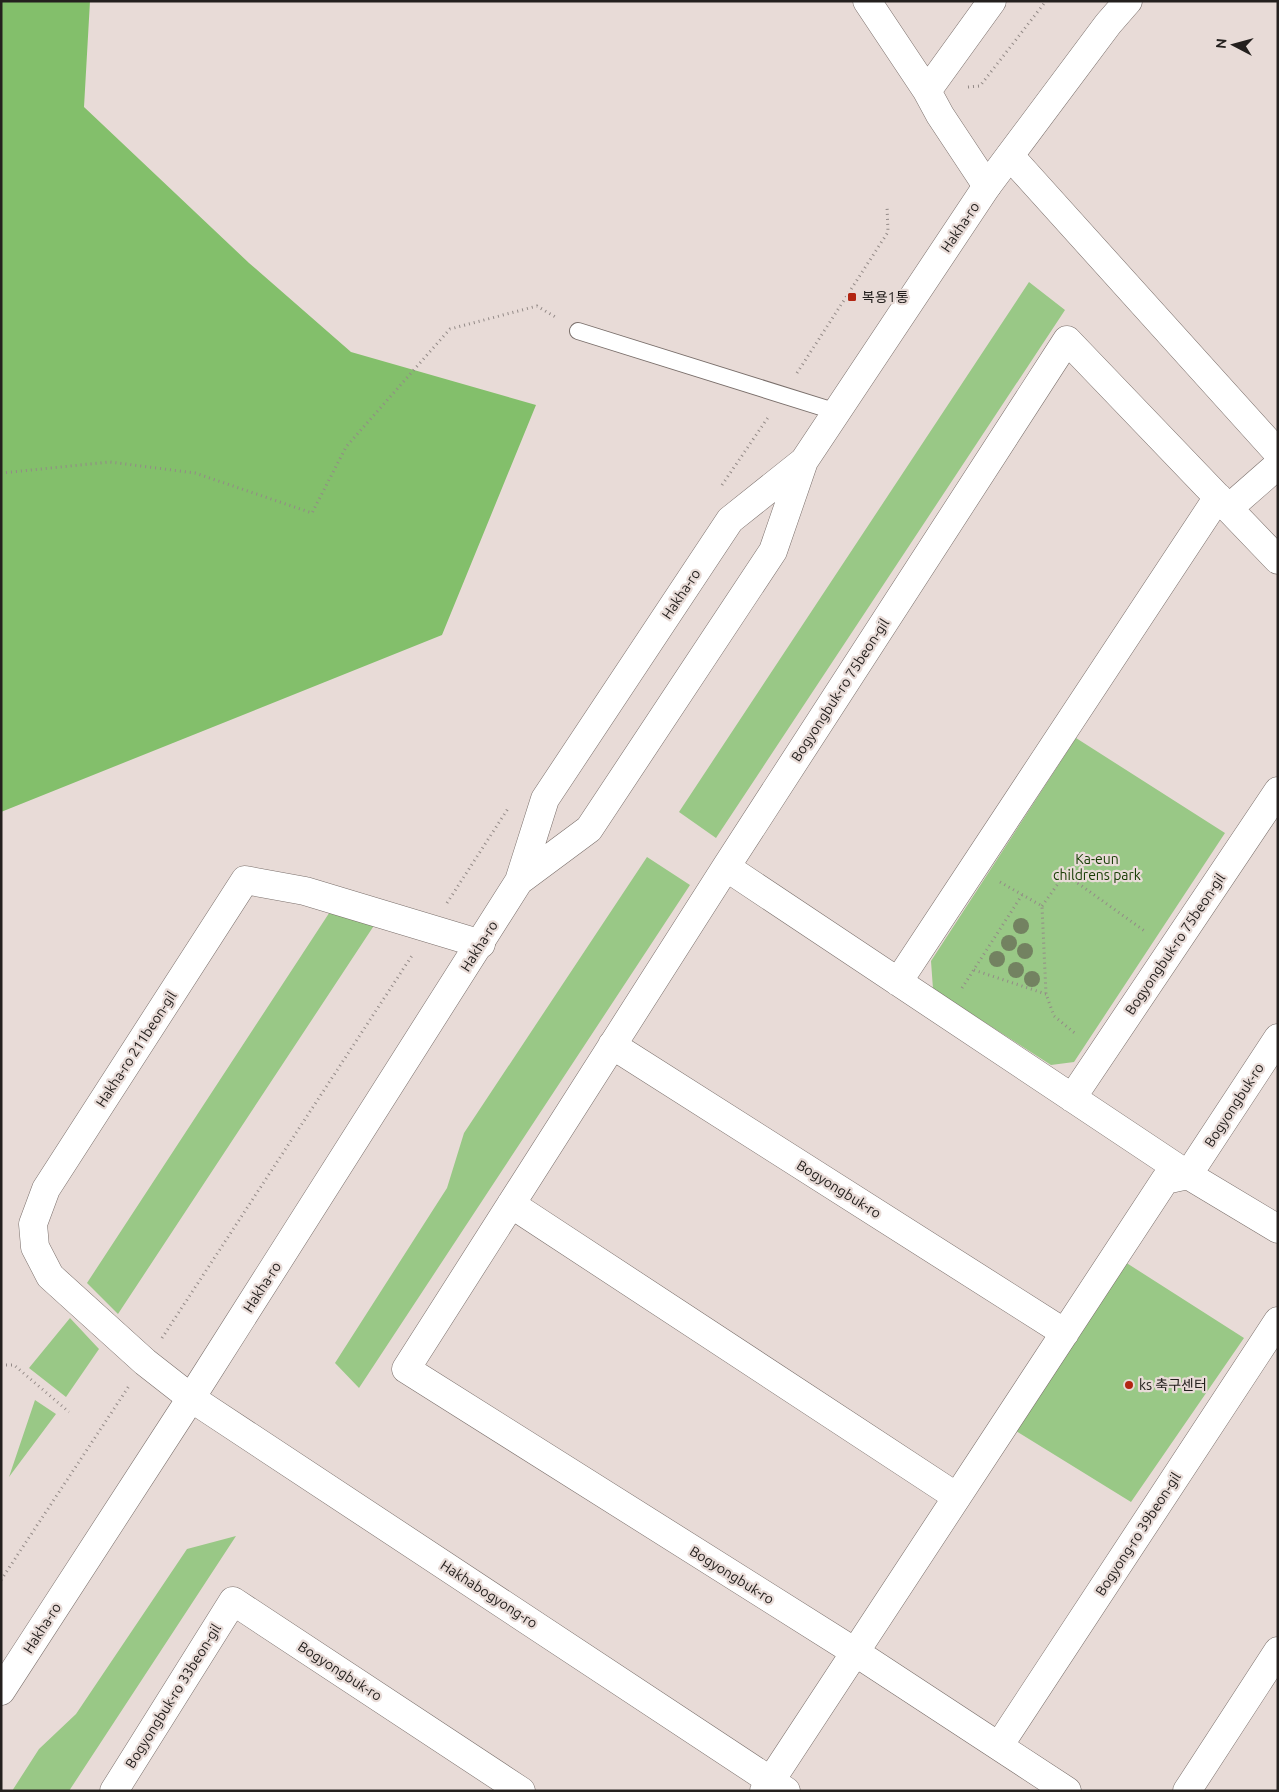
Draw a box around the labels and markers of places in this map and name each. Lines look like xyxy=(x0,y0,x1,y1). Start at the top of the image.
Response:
place label: 복용1통 xyxy=(862,289,909,305)
marker: 복용1통 xyxy=(846,291,858,303)
place label: ks 축구센터 xyxy=(1139,1377,1207,1393)
marker: ks 축구센터 xyxy=(1123,1379,1135,1391)

